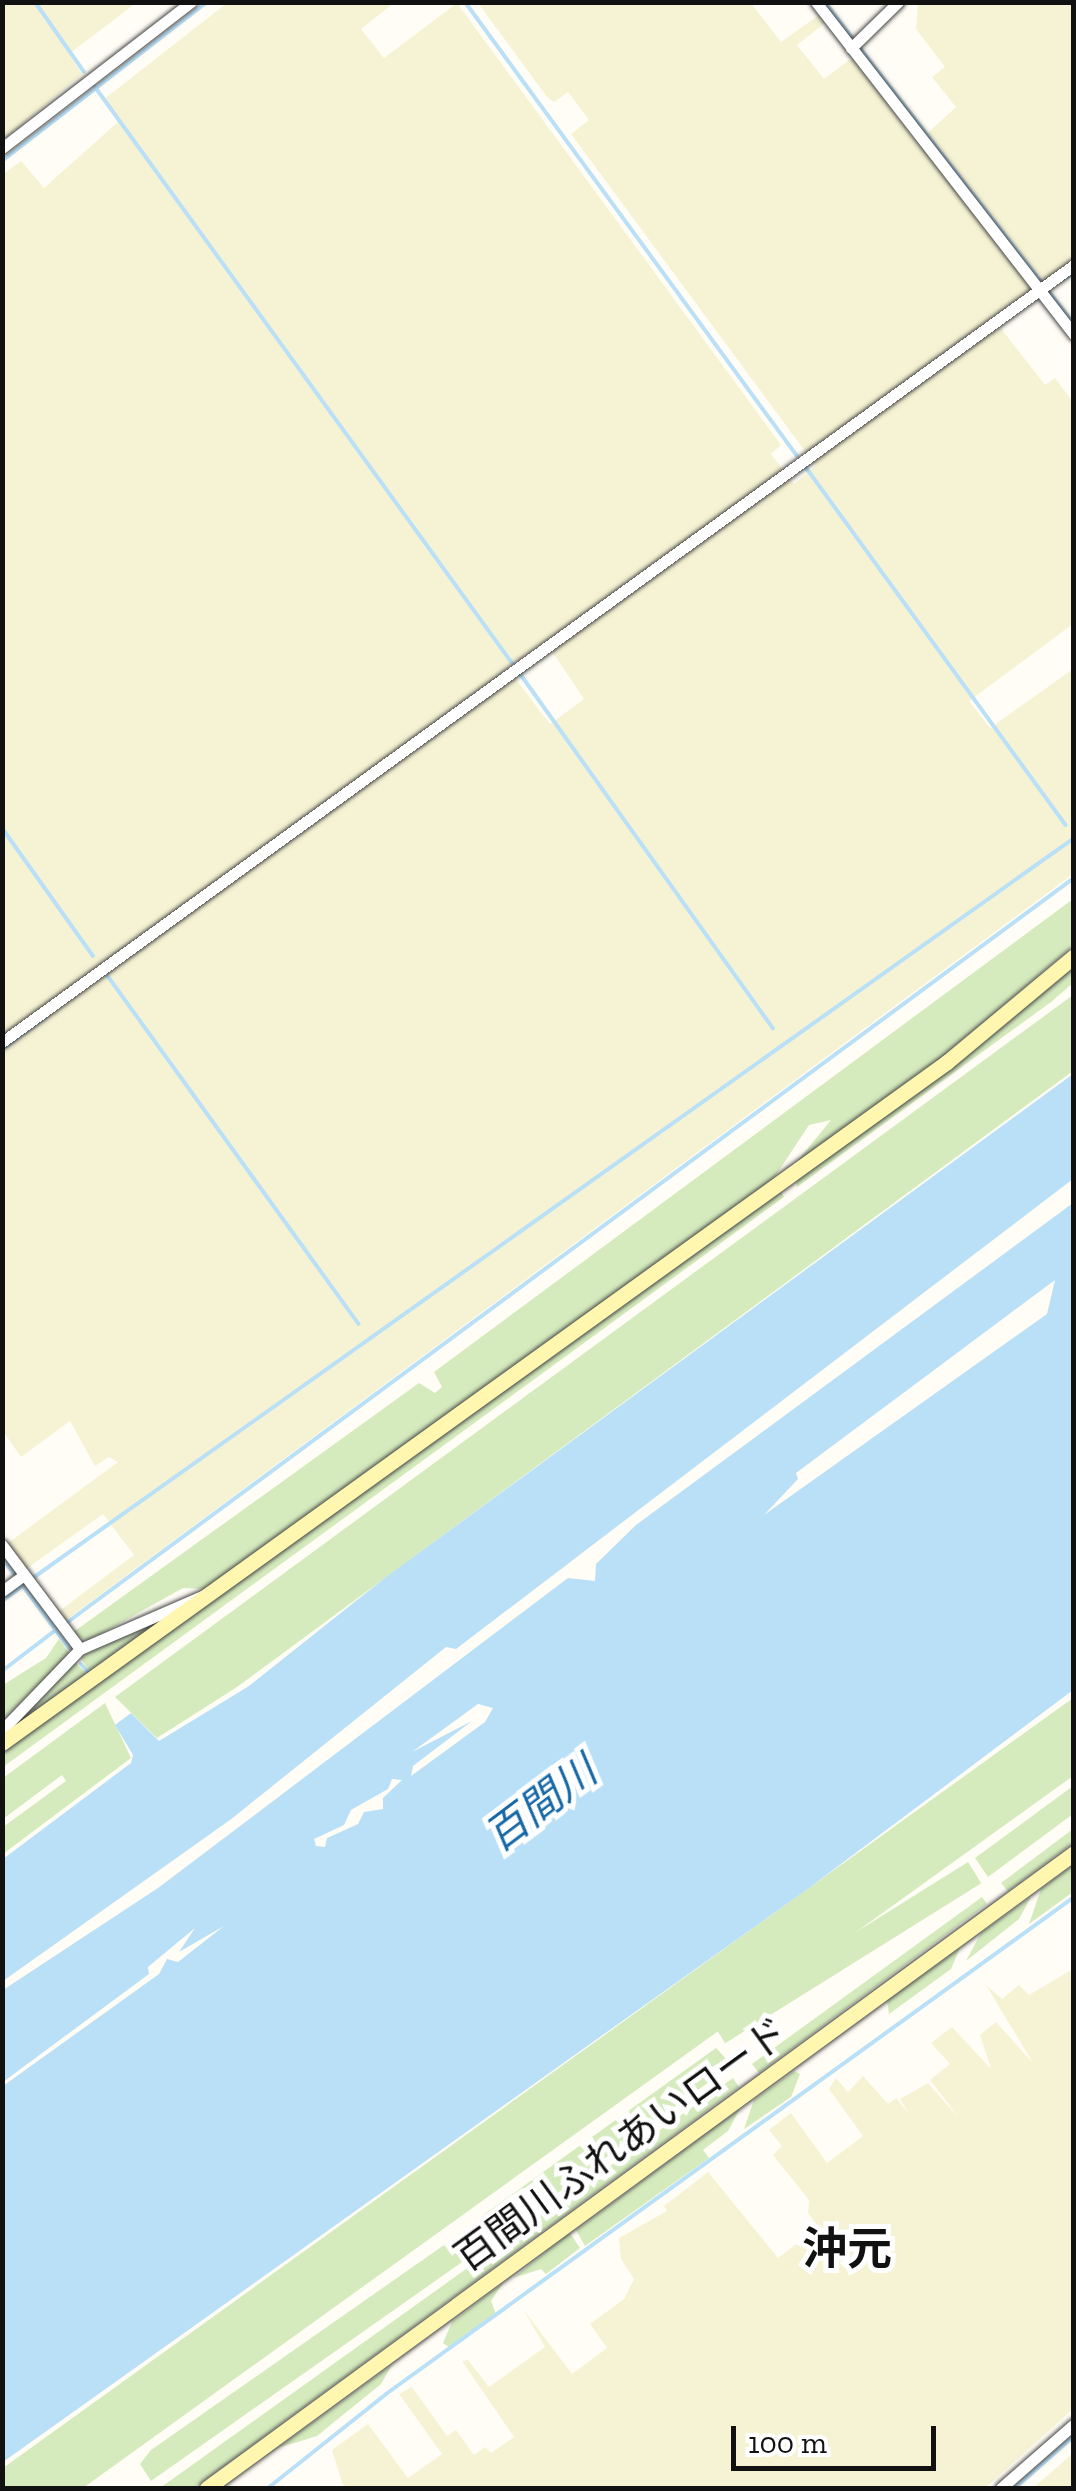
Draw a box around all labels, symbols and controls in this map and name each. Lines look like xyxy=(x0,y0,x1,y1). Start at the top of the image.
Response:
water label: 百間川 xyxy=(476,1746,606,1862)
street label: 百間川ふれあいロード xyxy=(445,2007,797,2281)
district label: 沖元 xyxy=(802,2223,892,2277)
scale bar xyxy=(736,2406,941,2468)
text: 100 m xyxy=(748,2425,827,2461)

